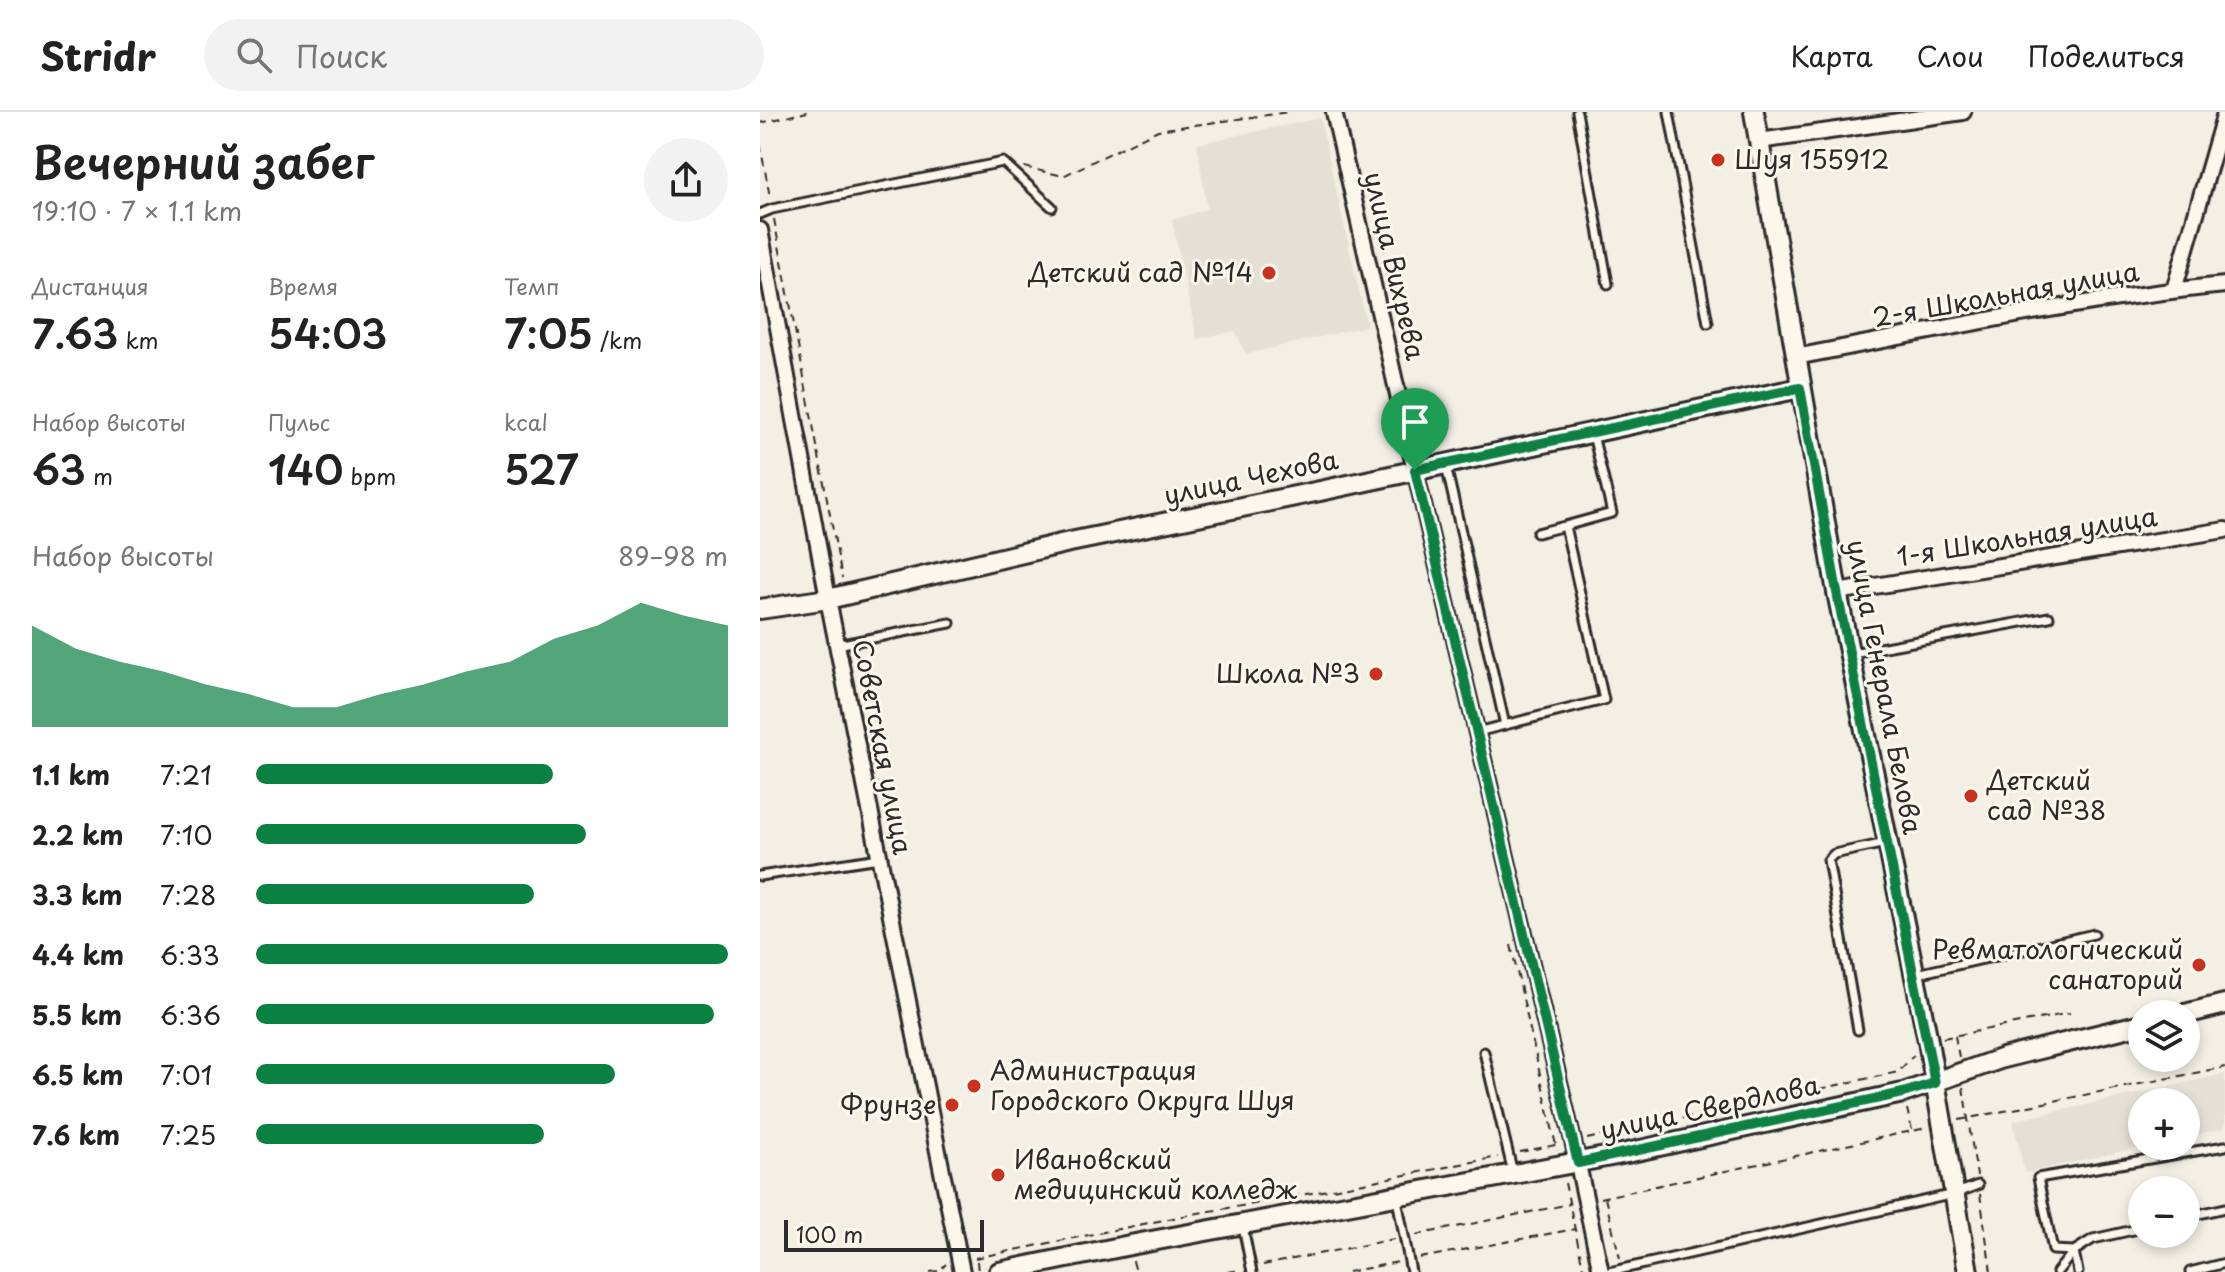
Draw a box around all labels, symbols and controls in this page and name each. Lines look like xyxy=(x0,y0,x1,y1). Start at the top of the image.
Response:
search box xyxy=(204,19,764,91)
text: Stridr xyxy=(40,27,156,84)
icon: search xyxy=(232,33,276,77)
text: Поиск xyxy=(296,33,387,78)
text: Карта xyxy=(1790,34,1873,77)
text: Слои xyxy=(1917,34,1984,77)
text: Поделиться xyxy=(2028,34,2185,77)
text: Вечерний забег xyxy=(32,128,374,194)
button: share xyxy=(644,138,728,222)
place label: Шуя 155912 xyxy=(1734,139,1889,178)
marker: Шуя 155912 xyxy=(1709,151,1727,169)
street label: улица Вихрева xyxy=(1355,168,1436,364)
text: 19:10 · 7 × 1.1 km xyxy=(32,191,242,230)
street label: 2-я Школьная улица xyxy=(1870,251,2142,336)
place label: Детский сад №14 xyxy=(1027,252,1253,291)
marker: Детский сад №14 xyxy=(1260,264,1278,282)
text: Дистанция xyxy=(32,269,149,302)
text: Время xyxy=(268,269,338,302)
text: Темп xyxy=(504,269,560,302)
text: 7.63 xyxy=(32,302,118,363)
text: 54:03 xyxy=(268,302,387,363)
text: 7:05 xyxy=(504,302,593,363)
text: km xyxy=(118,323,159,356)
text: /km xyxy=(593,323,642,356)
pin xyxy=(1381,388,1449,470)
icon: arrive xyxy=(1393,400,1437,444)
text: Набор высоты xyxy=(32,405,186,438)
text: Пульс xyxy=(268,405,330,438)
text: kcal xyxy=(504,405,548,438)
text: 63 xyxy=(32,438,86,499)
text: 140 xyxy=(268,438,343,499)
text: 527 xyxy=(504,438,579,499)
street label: улица Чехова xyxy=(1160,439,1342,514)
text: m xyxy=(86,459,113,492)
text: bpm xyxy=(343,459,396,492)
street label: 1-я Школьная улица xyxy=(1894,496,2160,575)
text: Набор высоты xyxy=(32,536,214,575)
text: 89–98 m xyxy=(618,536,728,575)
street label: улица Генерала Белова xyxy=(1838,536,1933,838)
street label: Советская улица xyxy=(844,636,924,858)
place label: Школа №3 xyxy=(1216,653,1360,692)
marker: Школа №3 xyxy=(1367,665,1385,683)
text: 1.1 km xyxy=(32,755,110,794)
text: 7:21 xyxy=(160,755,212,794)
place label: Детский сад №38 xyxy=(1986,760,2106,829)
marker: Детский сад №38 xyxy=(1962,787,1980,805)
text: 2.2 km xyxy=(32,815,123,854)
text: 7:10 xyxy=(160,815,213,854)
text: 3.3 km xyxy=(32,875,123,914)
text: 7:28 xyxy=(160,875,216,914)
place label: Ревматологический санаторий xyxy=(1932,929,2183,998)
text: 4.4 km xyxy=(32,935,124,974)
text: 6:33 xyxy=(160,935,220,974)
marker: Ревматологический санаторий xyxy=(2190,956,2208,974)
text: 5.5 km xyxy=(32,995,122,1034)
text: 6:36 xyxy=(160,995,221,1034)
map controls xyxy=(2128,1000,2200,1248)
button: layers xyxy=(2128,1000,2200,1072)
place label: Администрация Городского Округа Шуя xyxy=(990,1050,1295,1119)
text: 6.5 km xyxy=(32,1055,124,1094)
text: 7:01 xyxy=(160,1055,213,1094)
street label: улица Свердлова xyxy=(1596,1064,1824,1149)
marker: Администрация Городского Округа Шуя xyxy=(965,1077,983,1095)
place label: Фрунзе xyxy=(841,1084,936,1123)
button: + xyxy=(2128,1088,2200,1160)
marker: Фрунзе xyxy=(943,1096,961,1114)
text: 7.6 km xyxy=(32,1115,120,1154)
text: 7:25 xyxy=(160,1115,216,1154)
place label: Ивановский медицинский колледж xyxy=(1014,1139,1298,1208)
marker: Ивановский медицинский колледж xyxy=(989,1166,1007,1184)
button: − xyxy=(2128,1176,2200,1248)
scale bar xyxy=(784,1216,984,1252)
text: 100 m xyxy=(796,1217,863,1250)

